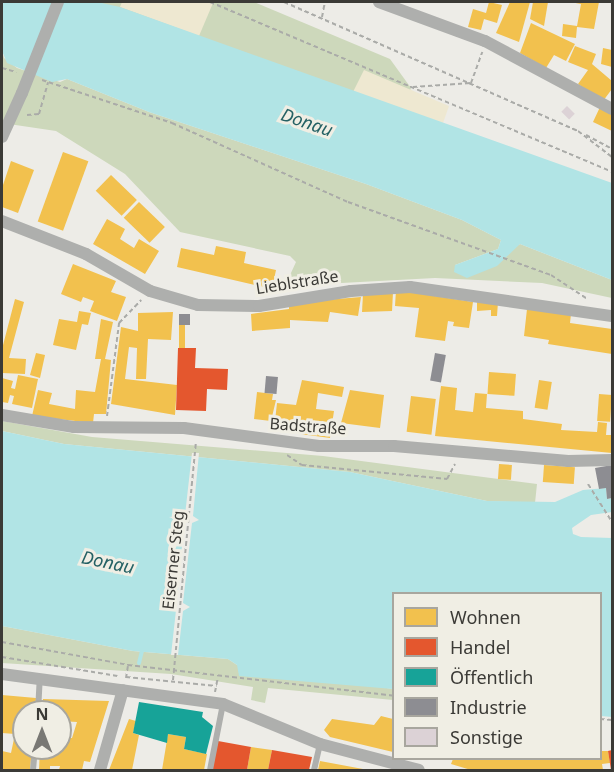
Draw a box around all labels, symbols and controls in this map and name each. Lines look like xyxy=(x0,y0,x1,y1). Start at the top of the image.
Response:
water label: Donau xyxy=(278,103,336,141)
street label: Lieblstraße xyxy=(254,266,340,298)
street label: Badstraße xyxy=(269,414,347,438)
street label: Eiserner Steg xyxy=(158,510,188,610)
water label: Donau xyxy=(80,546,136,578)
legend xyxy=(392,592,602,760)
text: Wohnen xyxy=(450,605,521,629)
text: Handel xyxy=(450,635,510,659)
text: Öffentlich xyxy=(450,665,533,689)
text: Industrie xyxy=(450,695,527,719)
north arrow xyxy=(12,700,72,760)
text: N xyxy=(35,703,49,725)
text: Sonstige xyxy=(450,725,523,749)

